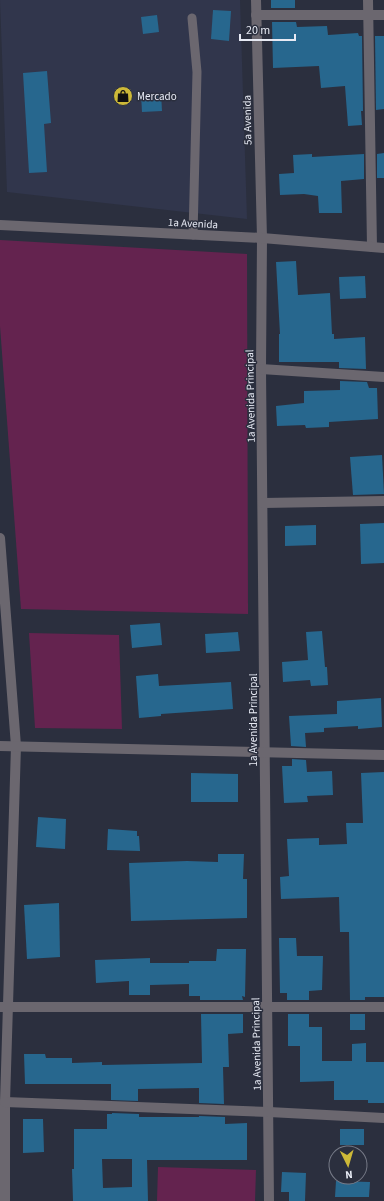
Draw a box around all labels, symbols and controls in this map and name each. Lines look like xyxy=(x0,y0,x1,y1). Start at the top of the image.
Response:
scale bar xyxy=(240,16,295,42)
text: 20 m xyxy=(246,22,270,39)
shop icon: Mercado xyxy=(112,85,134,107)
place label: Mercado xyxy=(137,89,177,104)
street label: 5a Avenida xyxy=(240,95,255,145)
street label: 1a Avenida xyxy=(168,215,218,232)
street label: 1a Avenida Principal xyxy=(242,349,259,443)
street label: 1a Avenida Principal xyxy=(246,673,261,767)
street label: 1a Avenida Principal xyxy=(248,997,265,1091)
north arrow xyxy=(328,1145,368,1185)
text: N xyxy=(345,1167,353,1182)

